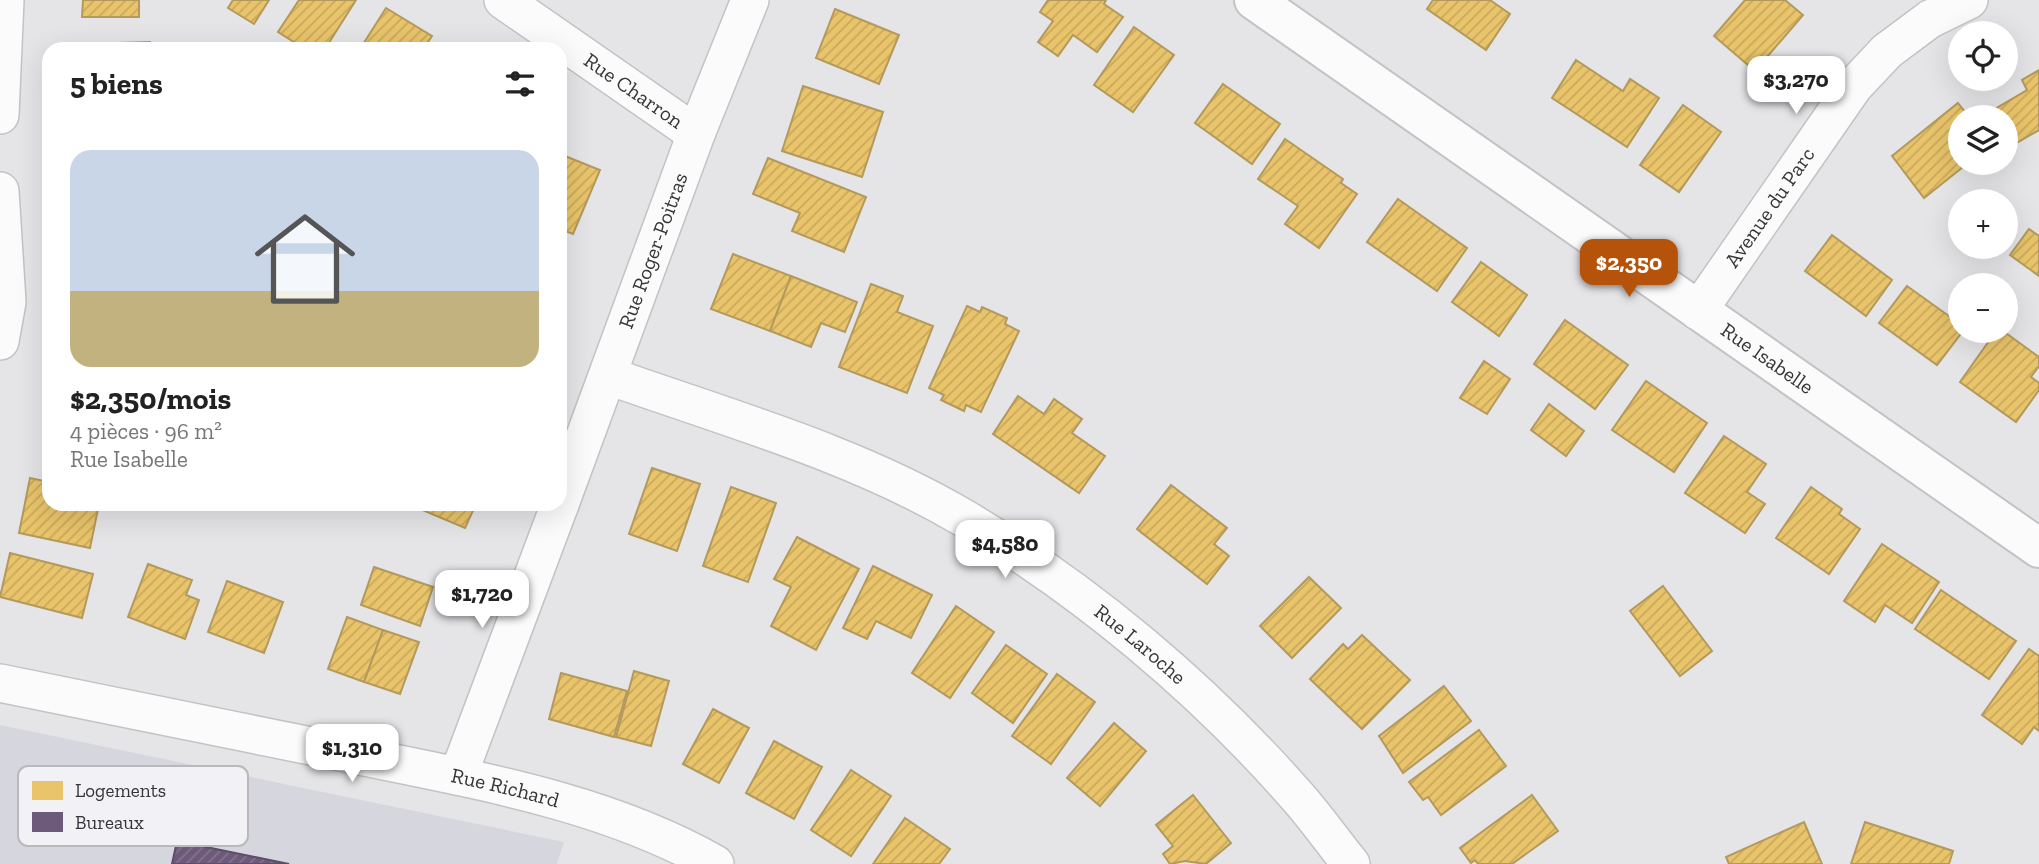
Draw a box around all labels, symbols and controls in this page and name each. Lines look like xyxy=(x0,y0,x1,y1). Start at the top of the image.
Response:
map controls xyxy=(1948,21,2018,343)
button: locate xyxy=(1948,21,2018,91)
street label: Rue Charron xyxy=(579,47,688,133)
pin: $3,270 xyxy=(1739,57,1853,116)
icon: filters xyxy=(501,65,539,103)
text: $3,270 xyxy=(1763,65,1829,93)
text: 5 biens xyxy=(70,66,163,102)
button: layers xyxy=(1948,105,2018,175)
street label: Avenue du Parc xyxy=(1719,142,1820,272)
street label: Rue Roger-Poitras xyxy=(613,169,693,332)
button: + xyxy=(1948,189,2018,259)
icon: home xyxy=(242,196,368,322)
pin: $2,350 xyxy=(1572,240,1686,299)
text: $2,350 xyxy=(1596,248,1662,276)
button: − xyxy=(1948,273,2018,343)
street label: Rue Isabelle xyxy=(1716,317,1819,399)
text: $2,350/mois xyxy=(70,381,231,417)
text: 4 pièces · 96 m² xyxy=(70,417,222,445)
text: Rue Isabelle xyxy=(70,445,188,473)
pin: $4,580 xyxy=(948,520,1062,580)
text: $4,580 xyxy=(971,529,1039,557)
pin: $1,720 xyxy=(425,570,539,630)
text: $1,720 xyxy=(451,579,513,607)
street label: Rue Laroche xyxy=(1090,598,1192,689)
pin: $1,310 xyxy=(295,724,409,784)
text: $1,310 xyxy=(322,733,382,761)
street label: Rue Richard xyxy=(449,762,563,813)
legend xyxy=(18,766,248,846)
text: Logements xyxy=(75,779,166,802)
text: Bureaux xyxy=(75,811,144,834)

